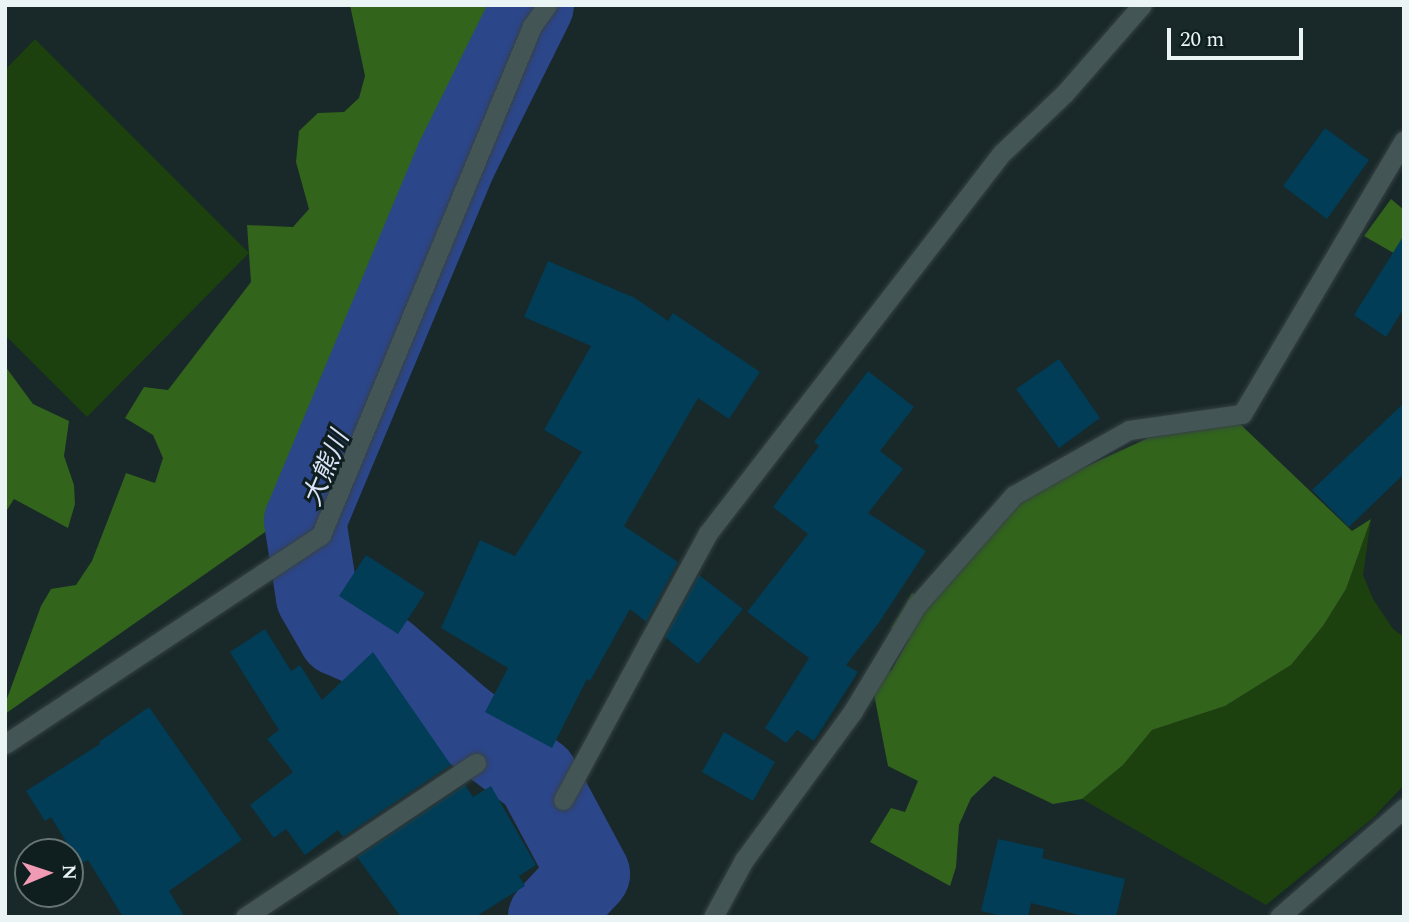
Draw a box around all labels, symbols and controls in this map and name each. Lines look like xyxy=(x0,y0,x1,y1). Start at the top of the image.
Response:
scale bar xyxy=(1171,14,1308,58)
text: 20 m xyxy=(1180,24,1224,56)
water label: 大熊川 xyxy=(297,427,357,511)
north arrow xyxy=(14,838,84,908)
text: N xyxy=(54,864,83,881)

